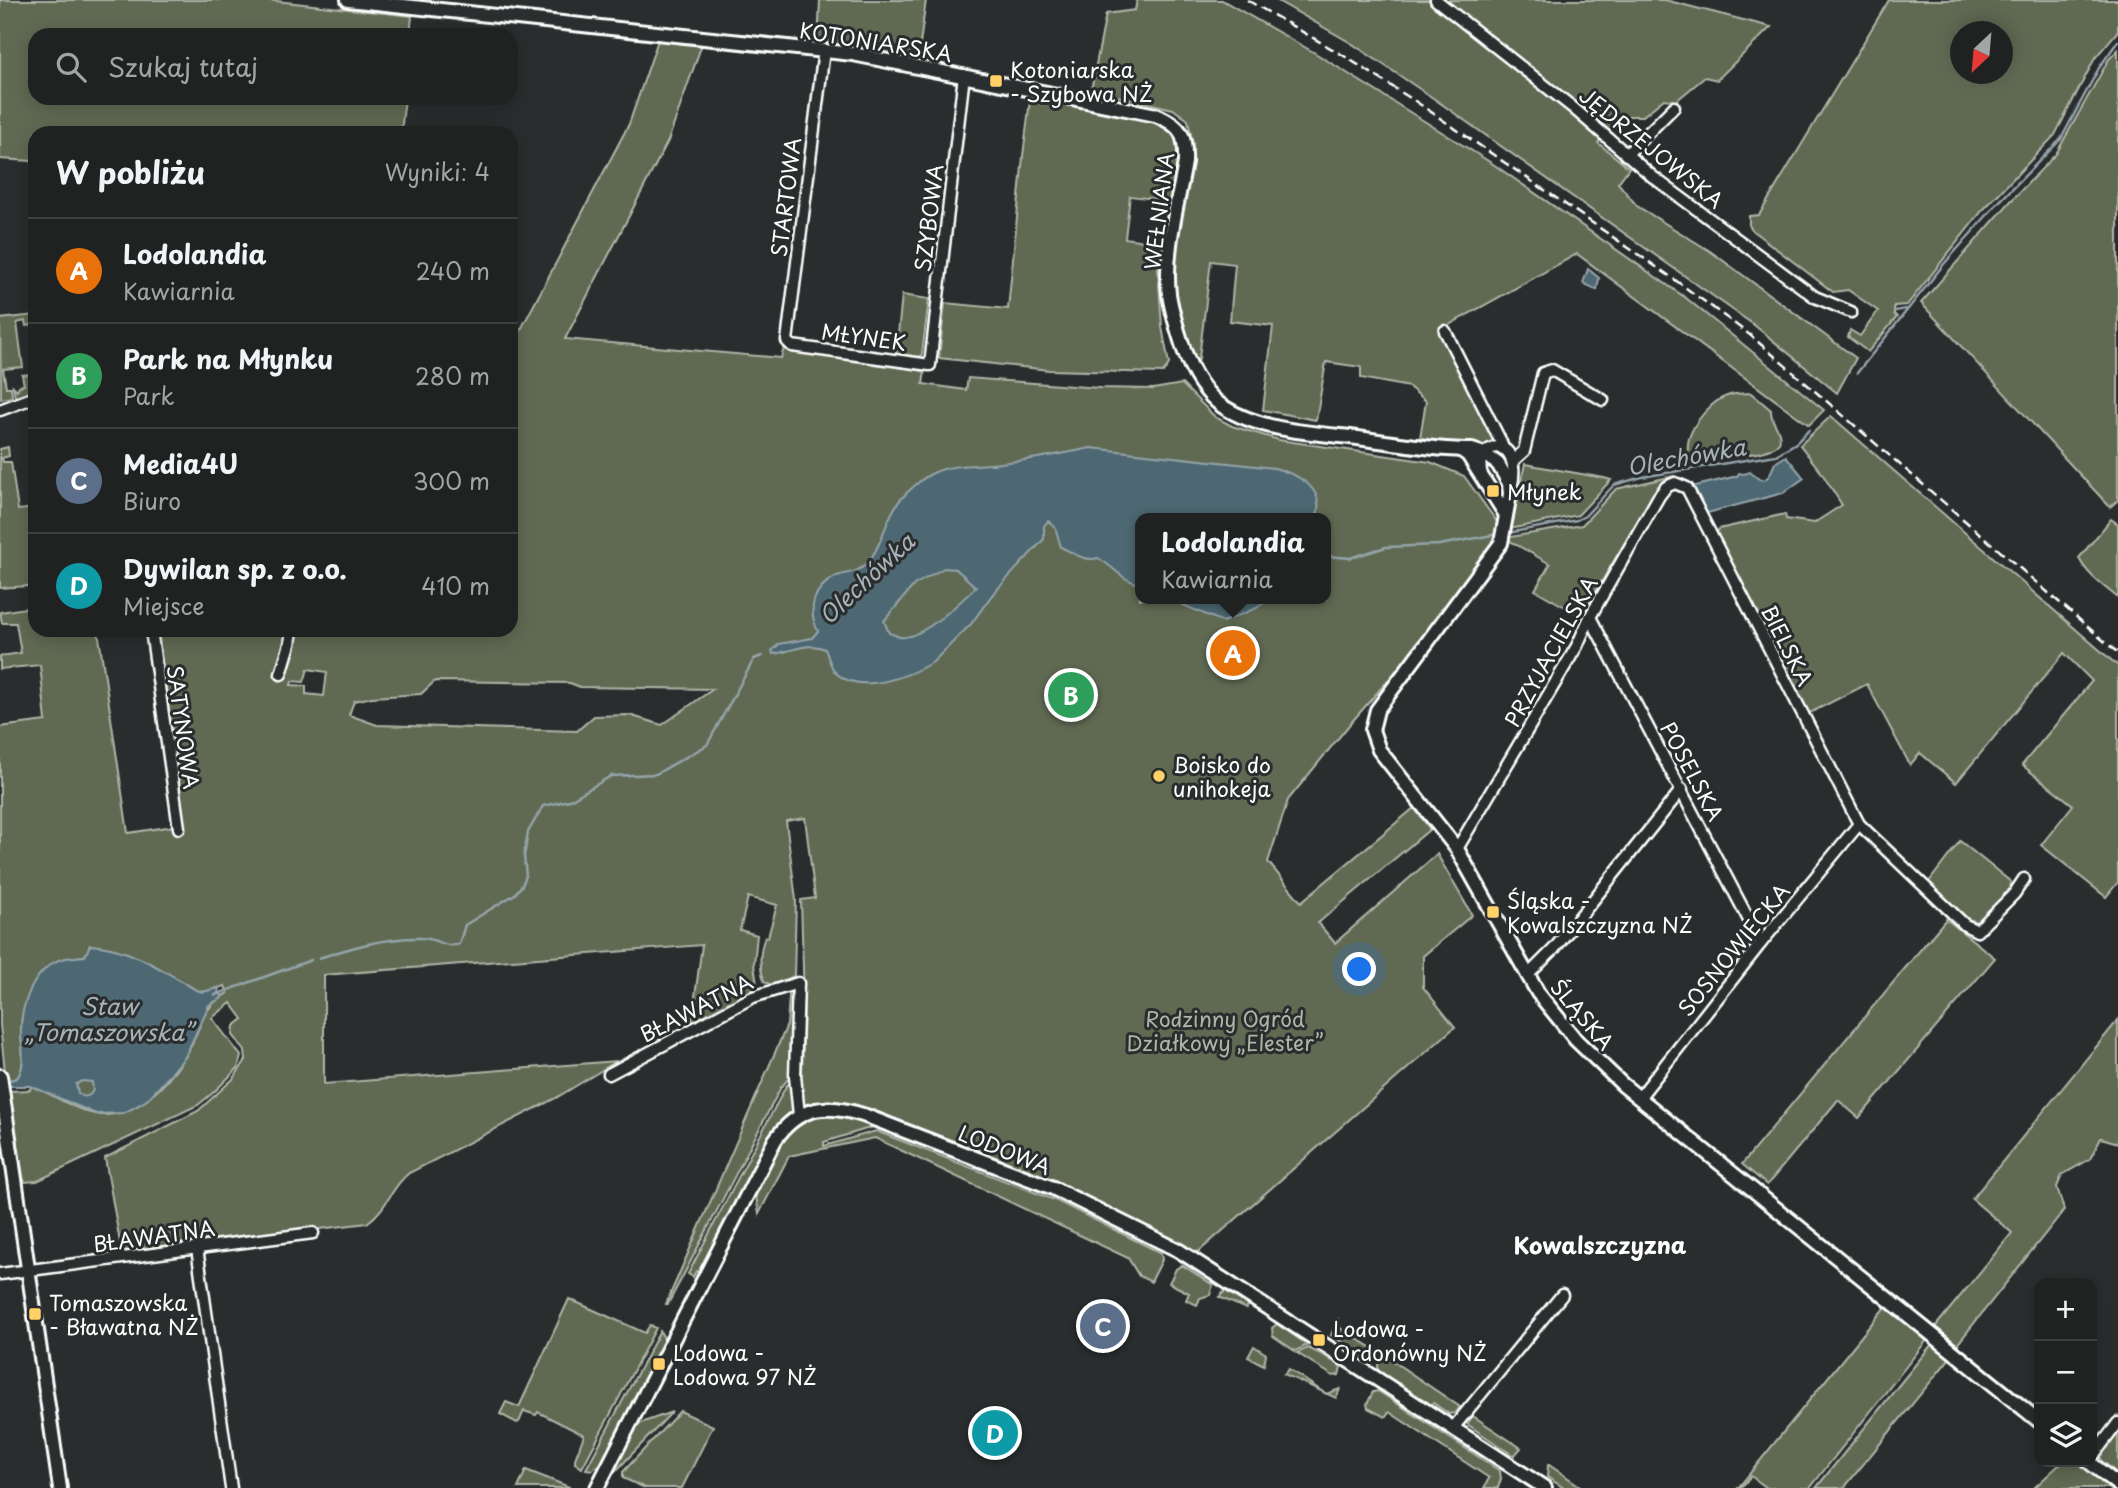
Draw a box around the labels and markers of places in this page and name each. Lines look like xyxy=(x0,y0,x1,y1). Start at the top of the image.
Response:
place label: Kotoniarska - Szybowa NŻ xyxy=(1010,53,1153,109)
marker: Kotoniarska - Szybowa NŻ xyxy=(988,73,1004,89)
place label: Młynek xyxy=(1507,475,1582,507)
marker: Młynek xyxy=(1485,483,1501,499)
pin: A xyxy=(1210,627,1256,679)
pin: B xyxy=(1048,669,1094,721)
place label: Boisko do unihokeja xyxy=(1173,748,1271,804)
marker: Boisko do unihokeja xyxy=(1151,768,1167,784)
place label: Śląska - Kowalszczyzna NŻ xyxy=(1507,884,1693,940)
marker: Śląska - Kowalszczyzna NŻ xyxy=(1485,904,1501,920)
place label: Tomaszowska - Bławatna NŻ xyxy=(49,1286,199,1342)
pin: C xyxy=(1080,1300,1126,1352)
marker: Tomaszowska - Bławatna NŻ xyxy=(27,1306,43,1322)
place label: Lodowa - Ordonówny NŻ xyxy=(1333,1312,1487,1368)
marker: Lodowa - Ordonówny NŻ xyxy=(1311,1332,1327,1348)
place label: Lodowa - Lodowa 97 NŻ xyxy=(673,1336,817,1392)
marker: Lodowa - Lodowa 97 NŻ xyxy=(651,1356,667,1372)
pin: D xyxy=(972,1407,1018,1459)

